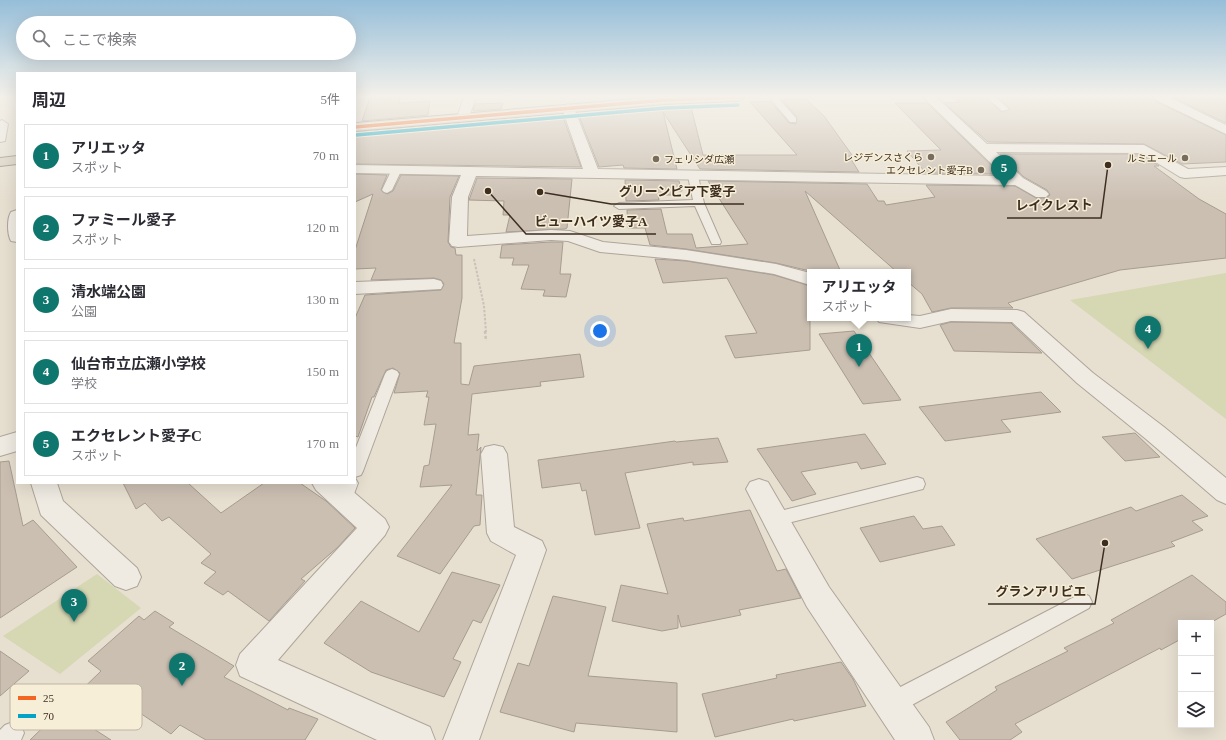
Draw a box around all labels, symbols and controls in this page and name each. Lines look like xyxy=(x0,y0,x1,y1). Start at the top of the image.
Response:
search box xyxy=(16,16,356,60)
icon: search xyxy=(30,27,52,49)
text: ここで検索 xyxy=(62,32,137,48)
text: 周辺 xyxy=(32,91,66,110)
text: 5件 xyxy=(320,92,340,107)
text: アリエッタ xyxy=(71,140,146,156)
text: 1 xyxy=(43,148,49,163)
text: 70 m xyxy=(313,148,339,163)
place label: レジデンスさくら xyxy=(843,152,923,163)
marker: レジデンスさくら xyxy=(926,152,936,162)
place label: ルミエール xyxy=(1127,153,1177,164)
marker: ルミエール xyxy=(1180,153,1190,163)
marker: フェリシダ広瀬 xyxy=(651,154,661,164)
place label: フェリシダ広瀬 xyxy=(664,154,735,165)
pin: 5 xyxy=(991,155,1017,188)
text: スポット xyxy=(71,160,123,175)
place label: エクセレント愛子B xyxy=(886,165,973,176)
marker: エクセレント愛子B xyxy=(976,165,986,175)
callout: グリーンピア下愛子 xyxy=(611,179,744,204)
text: グリーンピア下愛子 xyxy=(619,184,735,199)
callout: レイクレスト xyxy=(1007,193,1101,218)
text: レイクレスト xyxy=(1015,198,1093,213)
callout: ビューハイツ愛子A xyxy=(526,209,656,234)
text: ファミール愛子 xyxy=(71,212,176,228)
text: ビューハイツ愛子A xyxy=(535,214,648,229)
text: 2 xyxy=(43,220,49,235)
text: 120 m xyxy=(306,220,339,235)
text: スポット xyxy=(71,232,123,247)
popup xyxy=(807,269,911,321)
text: アリエッタ xyxy=(821,279,897,295)
text: 清水端公園 xyxy=(71,284,146,300)
text: 3 xyxy=(43,292,49,307)
text: 130 m xyxy=(306,292,339,307)
text: スポット xyxy=(821,299,874,314)
text: 公園 xyxy=(71,304,97,319)
pin: 4 xyxy=(1135,316,1161,349)
your location xyxy=(590,321,610,341)
pin: 1 xyxy=(846,334,872,367)
text: 仙台市立広瀬小学校 xyxy=(71,356,206,372)
text: 4 xyxy=(43,364,49,379)
text: 150 m xyxy=(306,364,339,379)
text: 学校 xyxy=(71,376,97,391)
text: エクセレント愛子C xyxy=(71,428,202,444)
text: 5 xyxy=(43,436,49,451)
text: 170 m xyxy=(306,436,339,451)
text: スポット xyxy=(71,448,123,463)
callout: グランアリビエ xyxy=(988,579,1095,604)
text: グランアリビエ xyxy=(995,584,1087,599)
pin: 3 xyxy=(61,589,87,622)
map controls xyxy=(1178,620,1214,728)
button: + xyxy=(1178,620,1214,656)
pin: 2 xyxy=(169,653,195,686)
button: − xyxy=(1178,656,1214,692)
legend xyxy=(10,684,142,730)
text: 25 xyxy=(43,692,55,704)
button: layers xyxy=(1178,692,1214,728)
text: 70 xyxy=(43,710,55,722)

